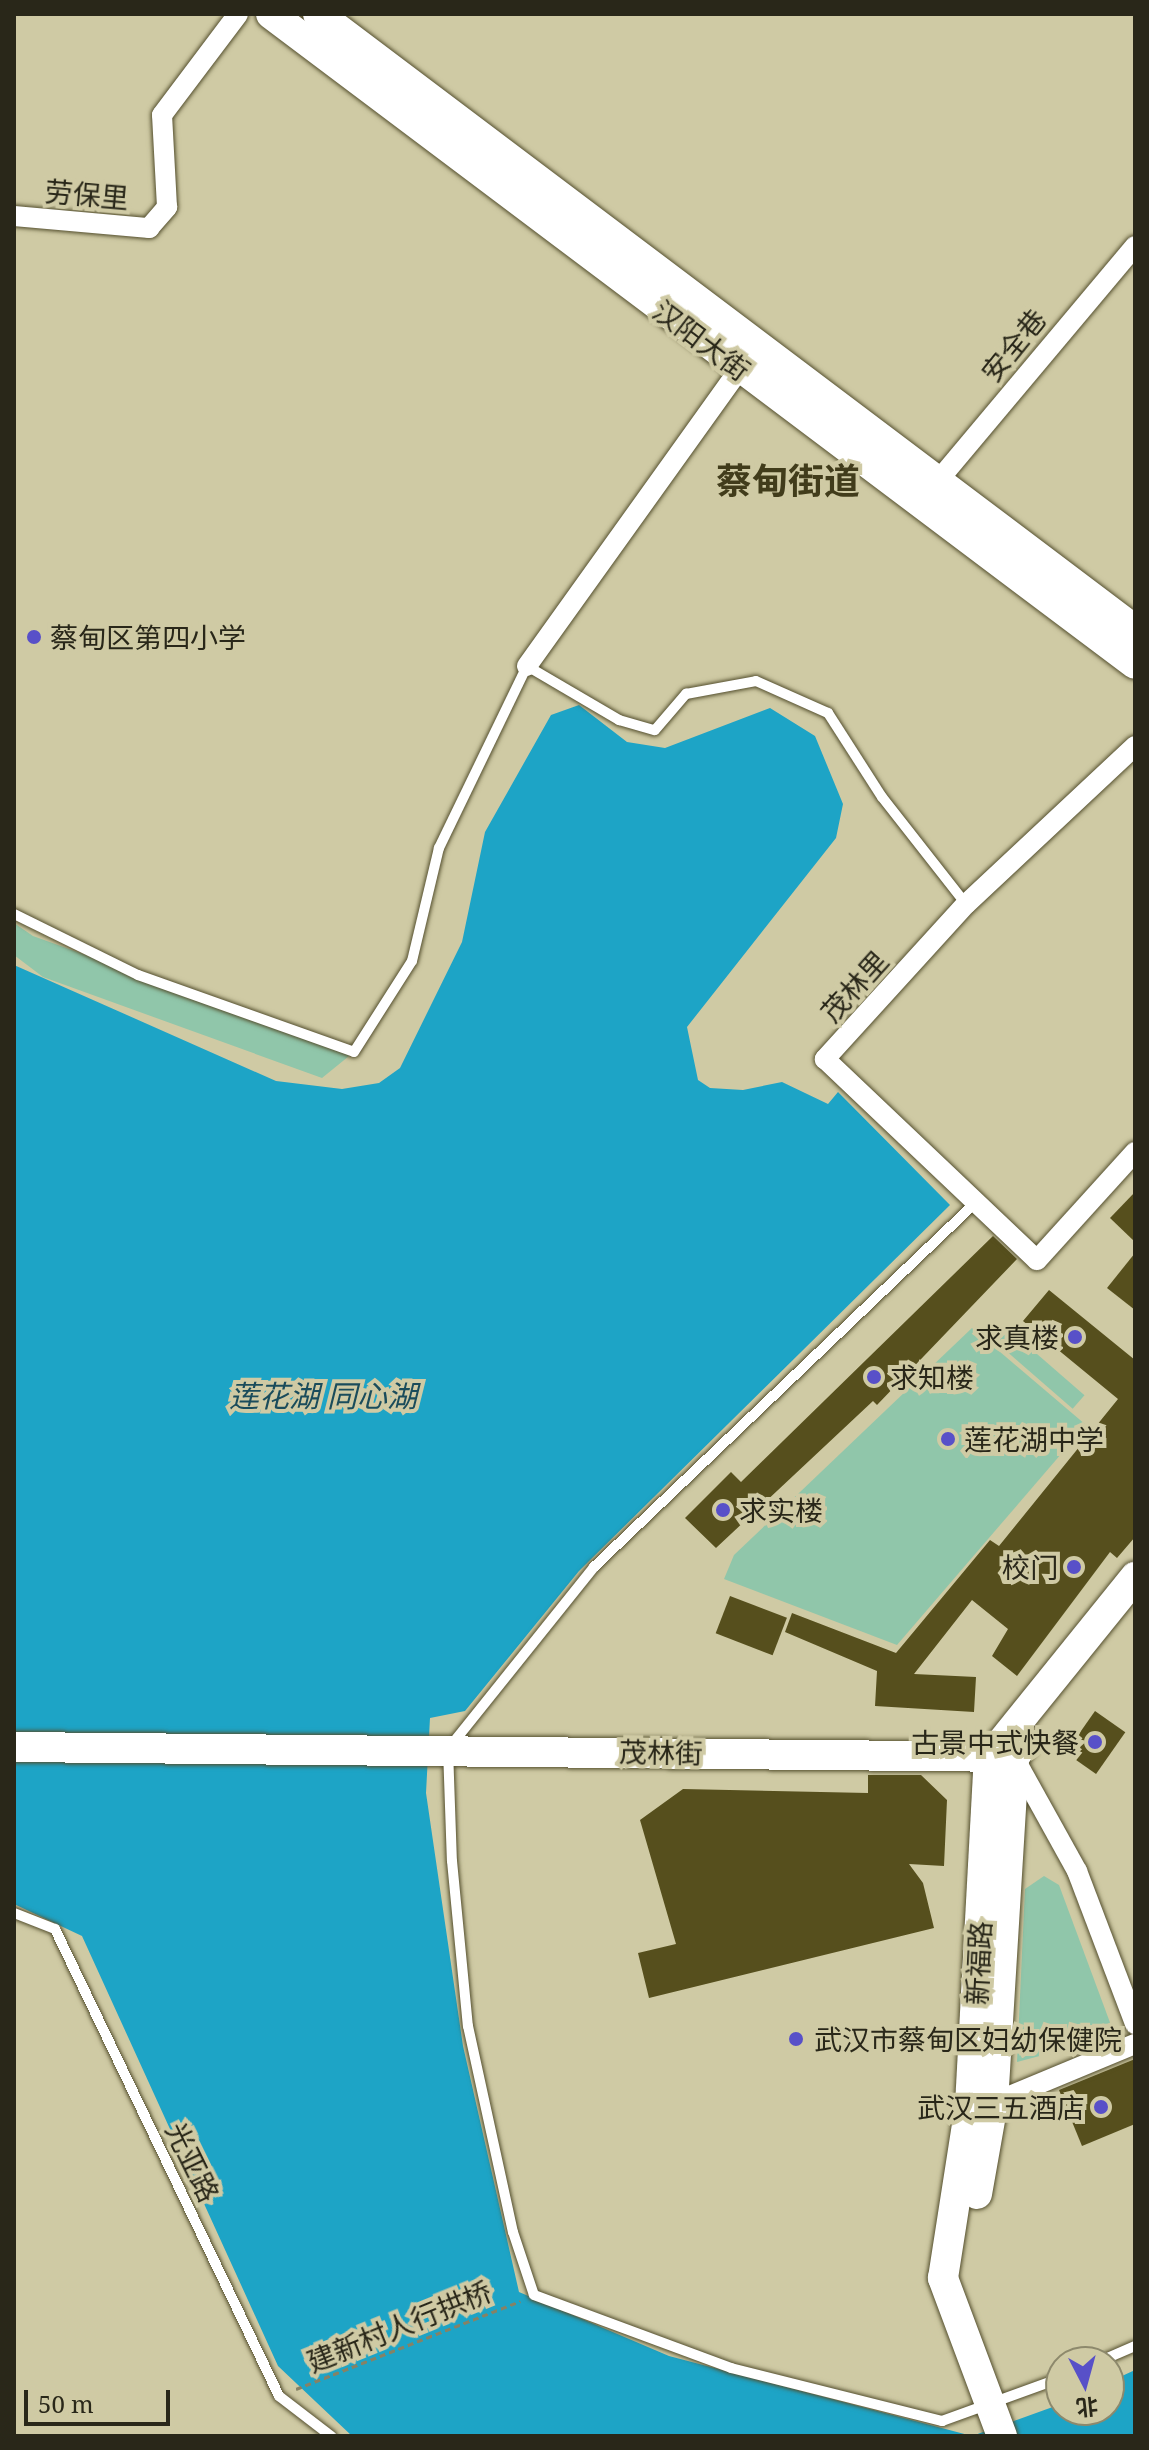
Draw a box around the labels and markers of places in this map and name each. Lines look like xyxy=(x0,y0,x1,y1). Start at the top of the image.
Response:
place label: 蔡甸区第四小学 xyxy=(50,620,246,654)
marker: 蔡甸区第四小学 xyxy=(25,628,43,646)
place label: 求真楼 xyxy=(975,1320,1059,1354)
marker: 求真楼 xyxy=(1066,1328,1084,1346)
place label: 求知楼 xyxy=(890,1360,974,1394)
marker: 求知楼 xyxy=(865,1368,883,1386)
place label: 莲花湖中学 xyxy=(964,1422,1104,1456)
marker: 莲花湖中学 xyxy=(939,1430,957,1448)
place label: 求实楼 xyxy=(739,1493,823,1527)
marker: 求实楼 xyxy=(714,1501,732,1519)
place label: 校门 xyxy=(1002,1550,1058,1584)
marker: 校门 xyxy=(1065,1558,1083,1576)
place label: 古景中式快餐 xyxy=(911,1725,1079,1759)
marker: 古景中式快餐 xyxy=(1086,1733,1104,1751)
place label: 武汉市蔡甸区妇幼保健院 xyxy=(814,2022,1122,2056)
marker: 武汉市蔡甸区妇幼保健院 xyxy=(785,2028,807,2050)
place label: 武汉三五酒店 xyxy=(917,2090,1085,2124)
marker: 武汉三五酒店 xyxy=(1092,2098,1110,2116)

